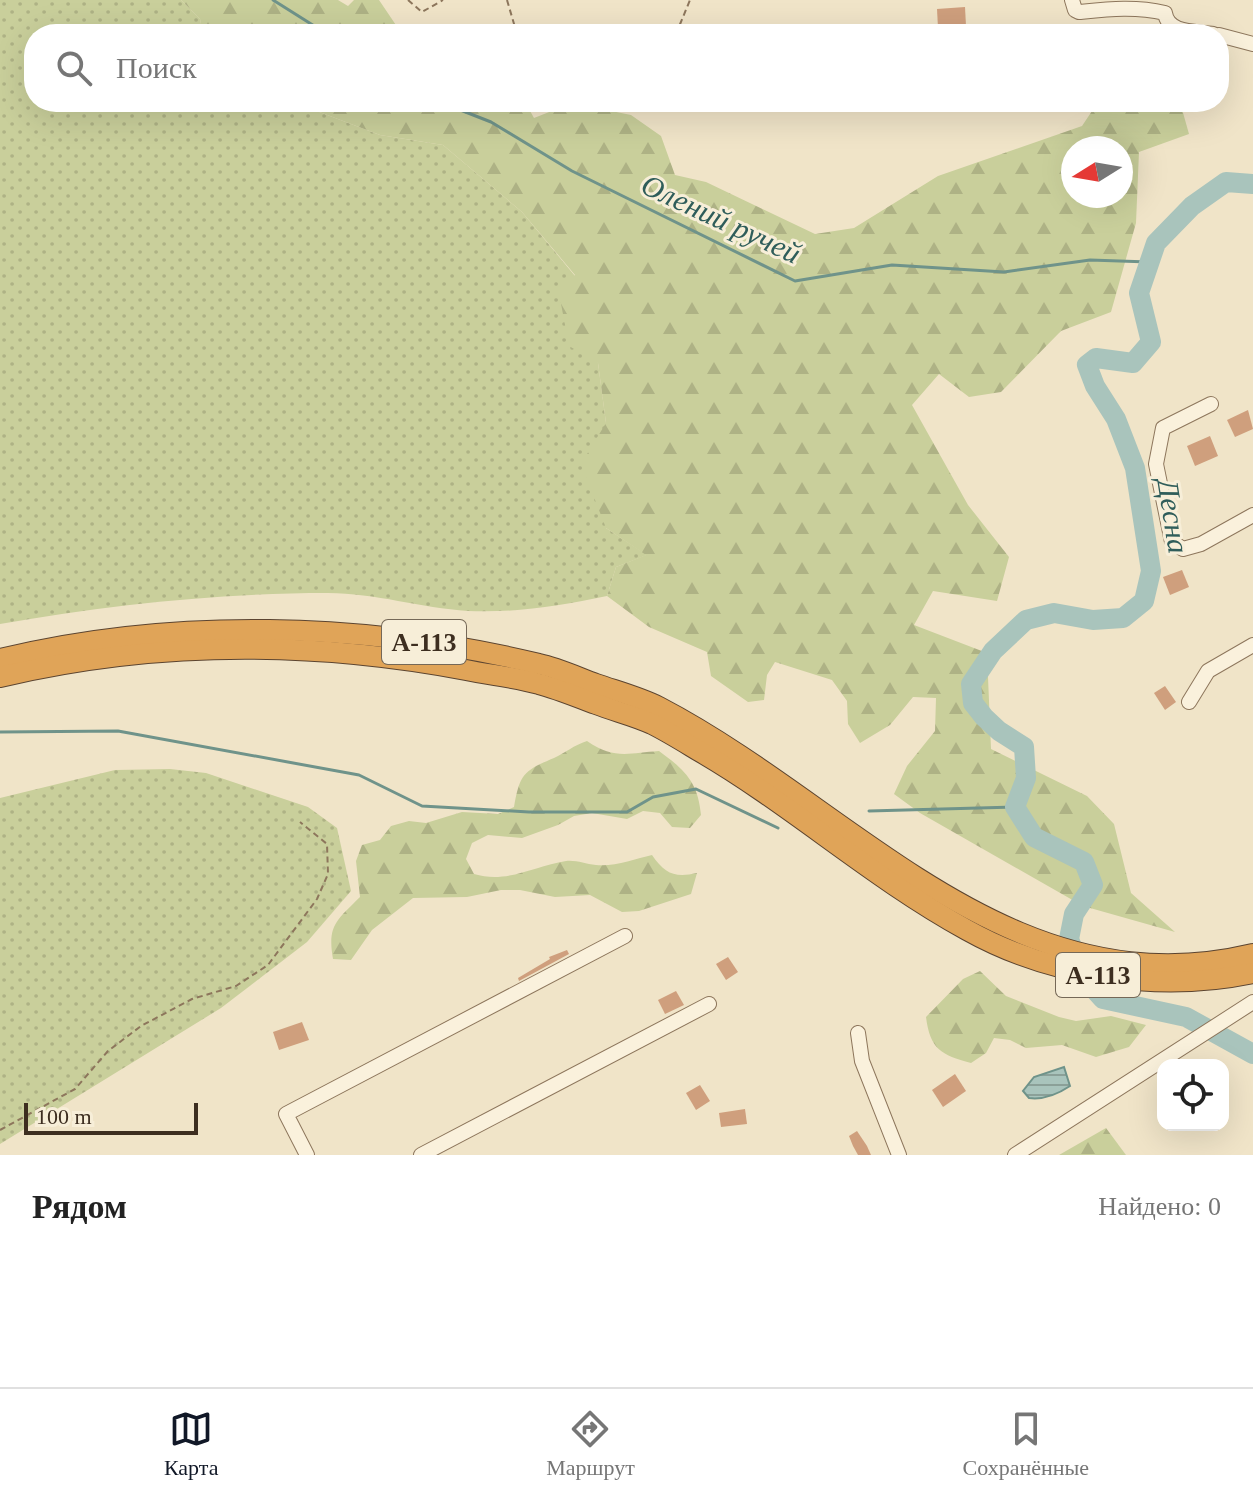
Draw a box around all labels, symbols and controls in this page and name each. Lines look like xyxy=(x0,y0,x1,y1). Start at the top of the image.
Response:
search box xyxy=(24,24,1229,112)
icon: search xyxy=(52,46,96,90)
text: Поиск xyxy=(116,51,197,84)
north arrow xyxy=(1061,136,1133,208)
water label: Олений ручей xyxy=(636,167,806,270)
water label: Десна xyxy=(1151,473,1196,556)
road number: А-113 xyxy=(382,620,466,664)
road number: А-113 xyxy=(1056,953,1140,997)
map controls xyxy=(1157,1059,1229,1131)
button: locate xyxy=(1157,1059,1229,1131)
scale bar xyxy=(24,1099,198,1135)
text: 100 m xyxy=(36,1104,92,1129)
text: Рядом xyxy=(32,1188,127,1225)
text: Найдено: 0 xyxy=(1098,1192,1221,1221)
tab: Карта xyxy=(164,1407,218,1481)
tab: Маршрут xyxy=(546,1407,635,1481)
tab: Сохранённые xyxy=(963,1407,1089,1481)

